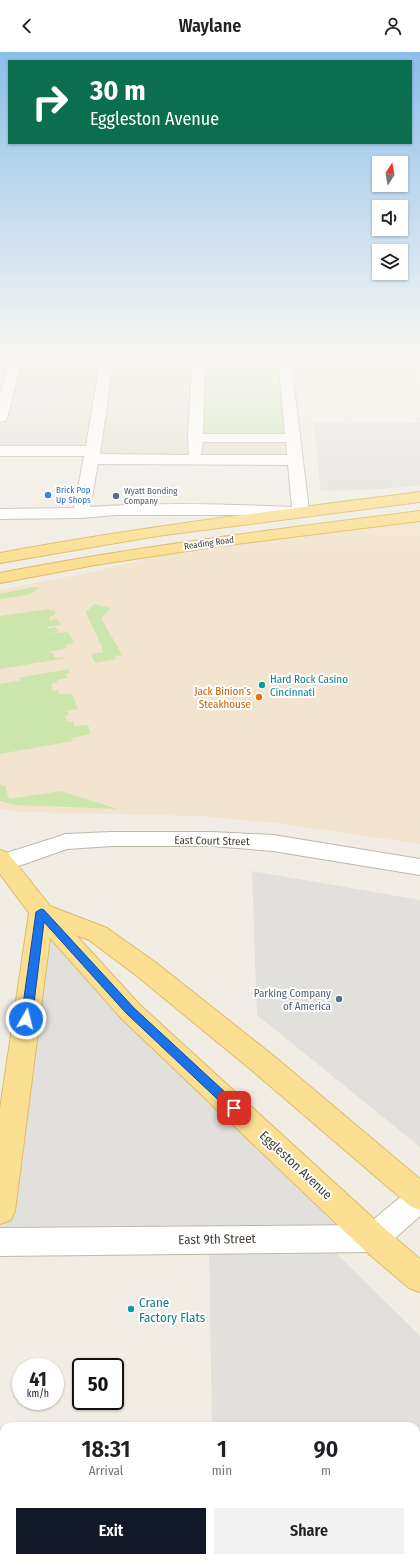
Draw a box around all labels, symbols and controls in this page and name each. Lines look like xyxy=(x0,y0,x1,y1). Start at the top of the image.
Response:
icon: back xyxy=(16,15,38,37)
text: Waylane xyxy=(179,15,241,37)
icon: person xyxy=(382,15,404,37)
text: 30 m xyxy=(90,74,146,107)
icon: right xyxy=(24,76,76,128)
text: Eggleston Avenue xyxy=(90,108,219,130)
north arrow xyxy=(372,156,408,192)
map controls xyxy=(372,156,408,280)
button: sound xyxy=(372,200,408,236)
button: layers xyxy=(372,244,408,280)
place label: Brick Pop Up Shops xyxy=(56,485,91,505)
place label: Wyatt Bonding Company xyxy=(124,486,178,506)
marker: Brick Pop Up Shops xyxy=(43,490,53,500)
marker: Wyatt Bonding Company xyxy=(111,491,121,501)
street label: Reading Road xyxy=(183,535,235,551)
place label: Hard Rock Casino Cincinnati xyxy=(270,673,348,699)
marker: Hard Rock Casino Cincinnati xyxy=(257,680,267,690)
place label: Jack Binion’s Steakhouse xyxy=(194,685,251,711)
marker: Jack Binion’s Steakhouse xyxy=(254,692,264,702)
street label: East Court Street xyxy=(174,834,250,848)
place label: Parking Company of America xyxy=(254,987,331,1013)
marker: Parking Company of America xyxy=(334,994,344,1004)
position arrow xyxy=(5,998,47,1040)
pin xyxy=(217,1091,251,1125)
icon: arrive xyxy=(223,1097,245,1119)
street label: Eggleston Avenue xyxy=(257,1128,335,1202)
street label: East 9th Street xyxy=(178,1231,257,1247)
place label: Crane Factory Flats xyxy=(139,1295,206,1325)
marker: Crane Factory Flats xyxy=(126,1304,136,1314)
speed limit sign: 50 xyxy=(72,1358,124,1410)
text: 41 xyxy=(29,1367,47,1391)
text: km/h xyxy=(27,1388,49,1400)
text: 18:31 xyxy=(81,1435,130,1463)
text: 1 xyxy=(217,1435,227,1463)
text: 90 xyxy=(313,1435,339,1463)
text: Arrival xyxy=(89,1463,123,1478)
text: min xyxy=(212,1463,232,1478)
text: m xyxy=(321,1463,331,1478)
button: Exit xyxy=(16,1508,206,1554)
button: Share xyxy=(214,1508,404,1554)

